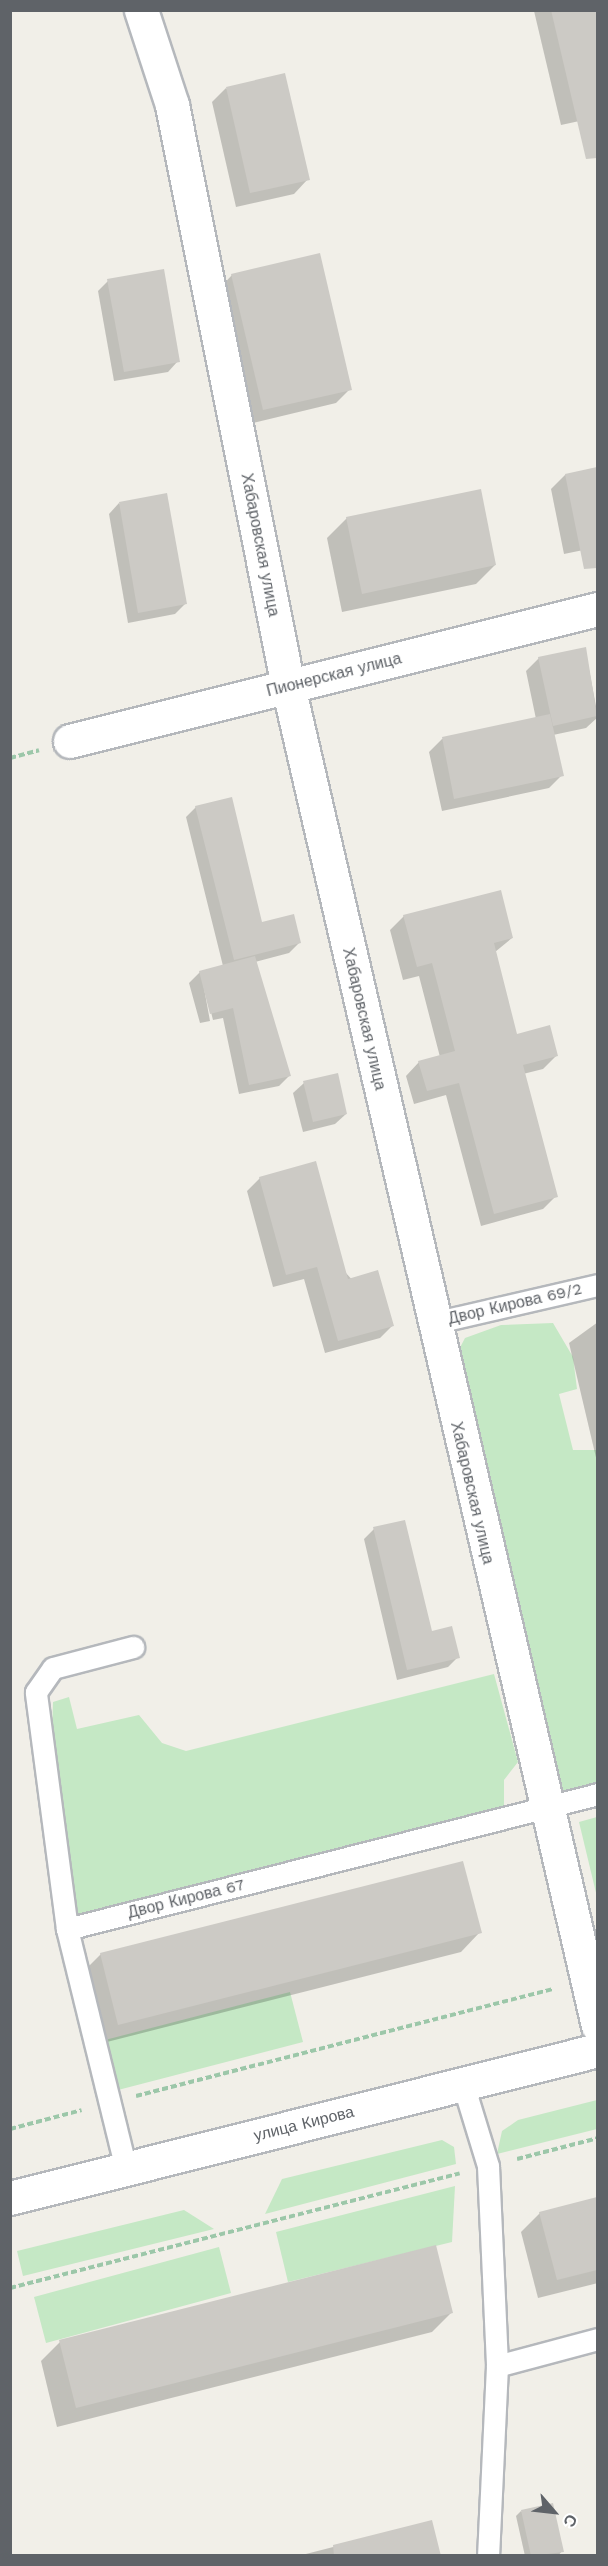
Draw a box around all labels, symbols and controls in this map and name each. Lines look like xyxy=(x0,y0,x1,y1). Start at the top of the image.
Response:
street label: Хабаровская улица xyxy=(237,472,283,618)
street label: Пионерская улица xyxy=(265,649,403,701)
street label: Хабаровская улица xyxy=(338,946,390,1092)
street label: Двор Кирова 69/2 xyxy=(446,1279,584,1329)
street label: Хабаровская улица xyxy=(446,1420,498,1566)
street label: Двор Кирова 67 xyxy=(126,1875,246,1923)
street label: улица Кирова xyxy=(252,2102,356,2146)
north arrow xyxy=(524,2482,584,2542)
text: С xyxy=(559,2511,581,2530)

